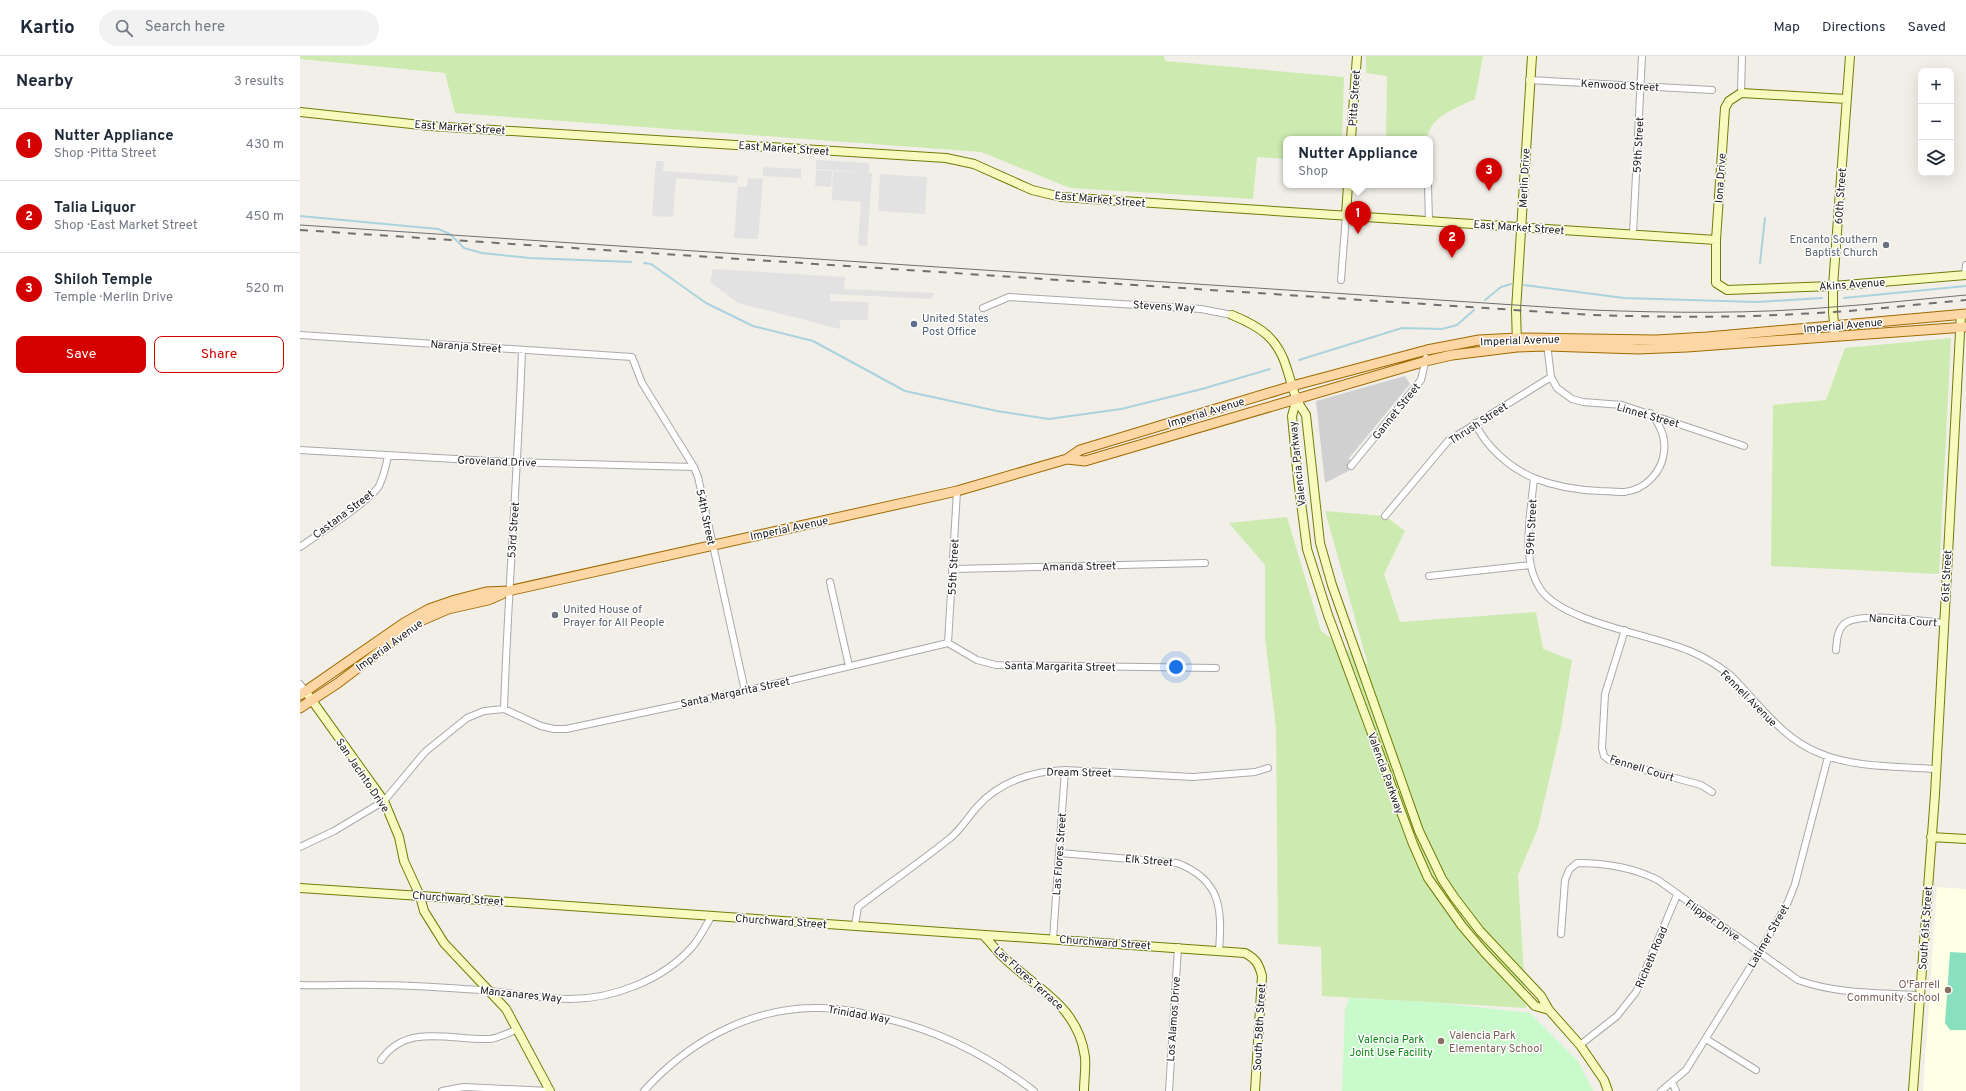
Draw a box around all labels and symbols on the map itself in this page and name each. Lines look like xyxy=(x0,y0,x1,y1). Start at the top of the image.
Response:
street label: Pitta Street xyxy=(1346,69,1364,127)
street label: Kenwood Street xyxy=(1580,77,1660,95)
street label: 59th Street xyxy=(1631,117,1647,174)
street label: East Market Street xyxy=(414,118,506,138)
street label: East Market Street xyxy=(738,139,830,159)
street label: Merlin Drive xyxy=(1516,148,1534,208)
street label: Iona Drive xyxy=(1712,153,1730,203)
pin: 3 xyxy=(1476,158,1502,191)
street label: 60th Street xyxy=(1832,167,1850,225)
street label: East Market Street xyxy=(1054,189,1146,211)
pin: 1 xyxy=(1345,201,1371,234)
street label: East Market Street xyxy=(1473,218,1565,238)
pin: 2 xyxy=(1439,225,1465,258)
place label: Encanto Southern Baptist Church xyxy=(1790,233,1878,260)
marker: Encanto Southern Baptist Church xyxy=(1881,240,1891,250)
street label: Akins Avenue xyxy=(1818,276,1886,294)
street label: Stevens Way xyxy=(1133,298,1195,316)
place label: United States Post Office xyxy=(922,312,989,339)
street label: Imperial Avenue xyxy=(1803,316,1883,336)
marker: United States Post Office xyxy=(909,319,919,329)
street label: Imperial Avenue xyxy=(1480,333,1560,349)
street label: Naranja Street xyxy=(430,338,502,356)
street label: Gannet Street xyxy=(1370,380,1424,443)
street label: Imperial Avenue xyxy=(1166,395,1246,431)
street label: Thrush Street xyxy=(1446,400,1511,448)
street label: Linnet Street xyxy=(1615,400,1681,432)
street label: Valencia Parkway xyxy=(1287,420,1309,507)
street label: Groveland Drive xyxy=(457,454,537,470)
street label: Castana Street xyxy=(310,487,377,542)
street label: 54th Street xyxy=(692,488,718,546)
street label: 59th Street xyxy=(1524,499,1540,556)
street label: 53rd Street xyxy=(505,501,523,559)
street label: Imperial Avenue xyxy=(749,514,830,544)
street label: 55th Street xyxy=(946,538,962,596)
street label: 61st Street xyxy=(1939,549,1955,603)
street label: Amanda Street xyxy=(1042,559,1116,575)
place label: United House of Prayer for All People xyxy=(563,603,664,630)
marker: United House of Prayer for All People xyxy=(550,610,560,620)
street label: Nancita Court xyxy=(1868,612,1938,630)
street label: Imperial Avenue xyxy=(353,617,426,675)
your location xyxy=(1166,657,1186,677)
street label: Santa Margarita Street xyxy=(1004,659,1116,675)
street label: Fennell Avenue xyxy=(1717,667,1780,730)
street label: Santa Margarita Street xyxy=(679,675,791,711)
street label: Valencia Parkway xyxy=(1364,731,1406,816)
street label: San Jacinto Drive xyxy=(332,736,392,815)
street label: Fennell Court xyxy=(1608,753,1676,785)
street label: Dream Street xyxy=(1046,765,1112,781)
street label: Las Flores Street xyxy=(1050,812,1070,896)
street label: Elk Street xyxy=(1124,852,1174,870)
street label: South 61st Street xyxy=(1916,886,1936,970)
street label: Churchward Street xyxy=(412,889,504,909)
street label: Flipper Drive xyxy=(1682,897,1742,945)
street label: Latimer Street xyxy=(1745,902,1793,971)
street label: Churchward Street xyxy=(735,912,827,932)
street label: Richeth Road xyxy=(1633,924,1671,990)
street label: Churchward Street xyxy=(1059,933,1151,953)
street label: Las Flores Terrace xyxy=(991,944,1066,1014)
street label: Los Alamos Drive xyxy=(1164,976,1184,1062)
place label: O'Farrell Community School xyxy=(1847,978,1940,1005)
street label: South 58th Street xyxy=(1251,983,1269,1071)
street label: Manzanares Way xyxy=(479,984,563,1006)
marker: O'Farrell Community School xyxy=(1943,985,1953,995)
street label: Trinidad Way xyxy=(827,1003,891,1027)
place label: Valencia Park Elementary School xyxy=(1449,1029,1542,1056)
park label: Valencia Park Joint Use Facility xyxy=(1349,1033,1433,1060)
marker: Valencia Park Elementary School xyxy=(1436,1036,1446,1046)

